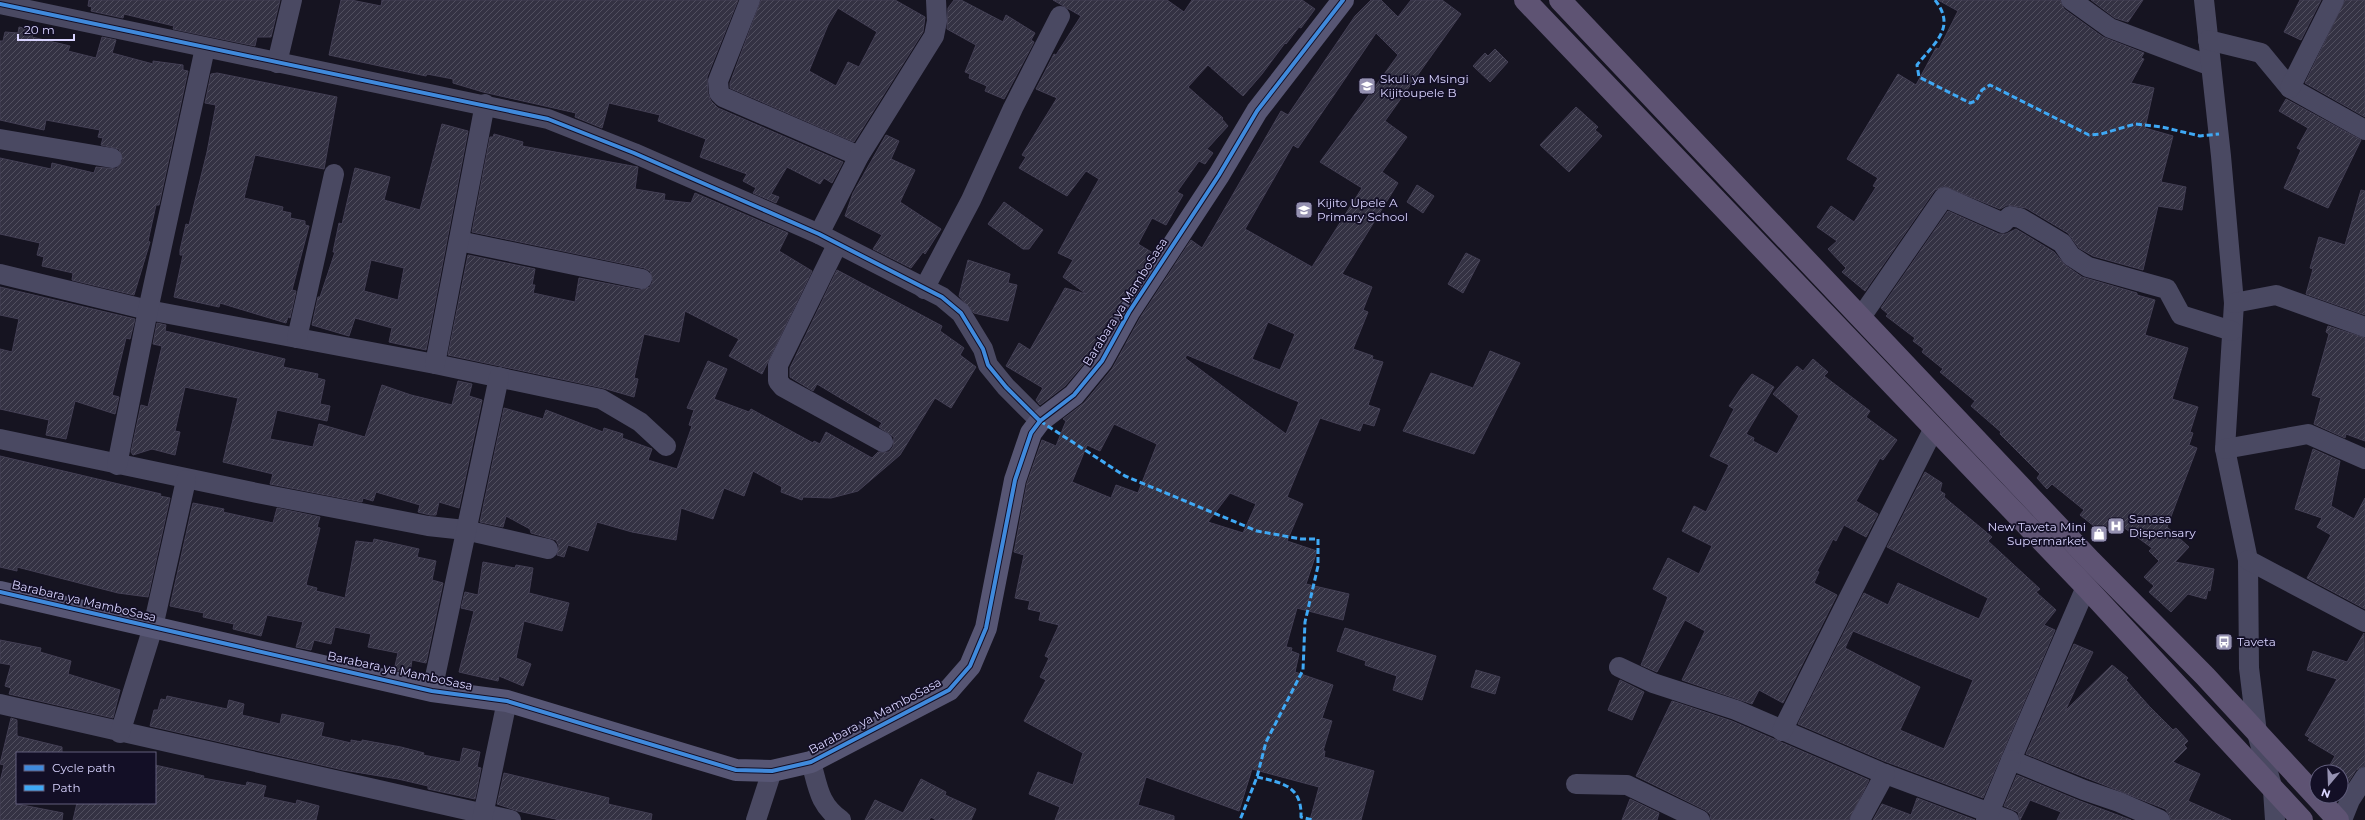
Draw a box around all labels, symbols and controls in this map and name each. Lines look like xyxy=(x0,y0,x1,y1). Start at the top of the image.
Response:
scale bar xyxy=(18,16,74,42)
text: 20 m xyxy=(24,22,55,37)
place label: Skuli ya Msingi Kijitoupele B xyxy=(1380,71,1469,100)
school or university icon: Skuli ya Msingi Kijitoupele B xyxy=(1357,76,1377,96)
place label: Kijito Upele A Primary School xyxy=(1317,195,1408,224)
school or university icon: Kijito Upele A Primary School xyxy=(1294,200,1314,220)
street label: Barabara ya MamboSasa xyxy=(1079,235,1170,368)
place label: Sanasa Dispensary xyxy=(2129,511,2196,540)
hospital icon: Sanasa Dispensary xyxy=(2106,516,2126,536)
place label: New Taveta Mini Supermarket xyxy=(1987,519,2086,548)
shop icon: New Taveta Mini Supermarket xyxy=(2089,524,2109,544)
street label: Barabara ya MamboSasa xyxy=(10,577,158,624)
bus stop icon: Taveta xyxy=(2214,632,2234,652)
place label: Taveta xyxy=(2237,634,2276,649)
street label: Barabara ya MamboSasa xyxy=(326,648,474,693)
street label: Barabara ya MamboSasa xyxy=(806,674,944,757)
legend xyxy=(16,752,156,804)
text: Cycle path xyxy=(52,760,115,775)
north arrow xyxy=(2309,764,2349,804)
text: Path xyxy=(52,780,81,795)
text: N xyxy=(2319,785,2332,802)

